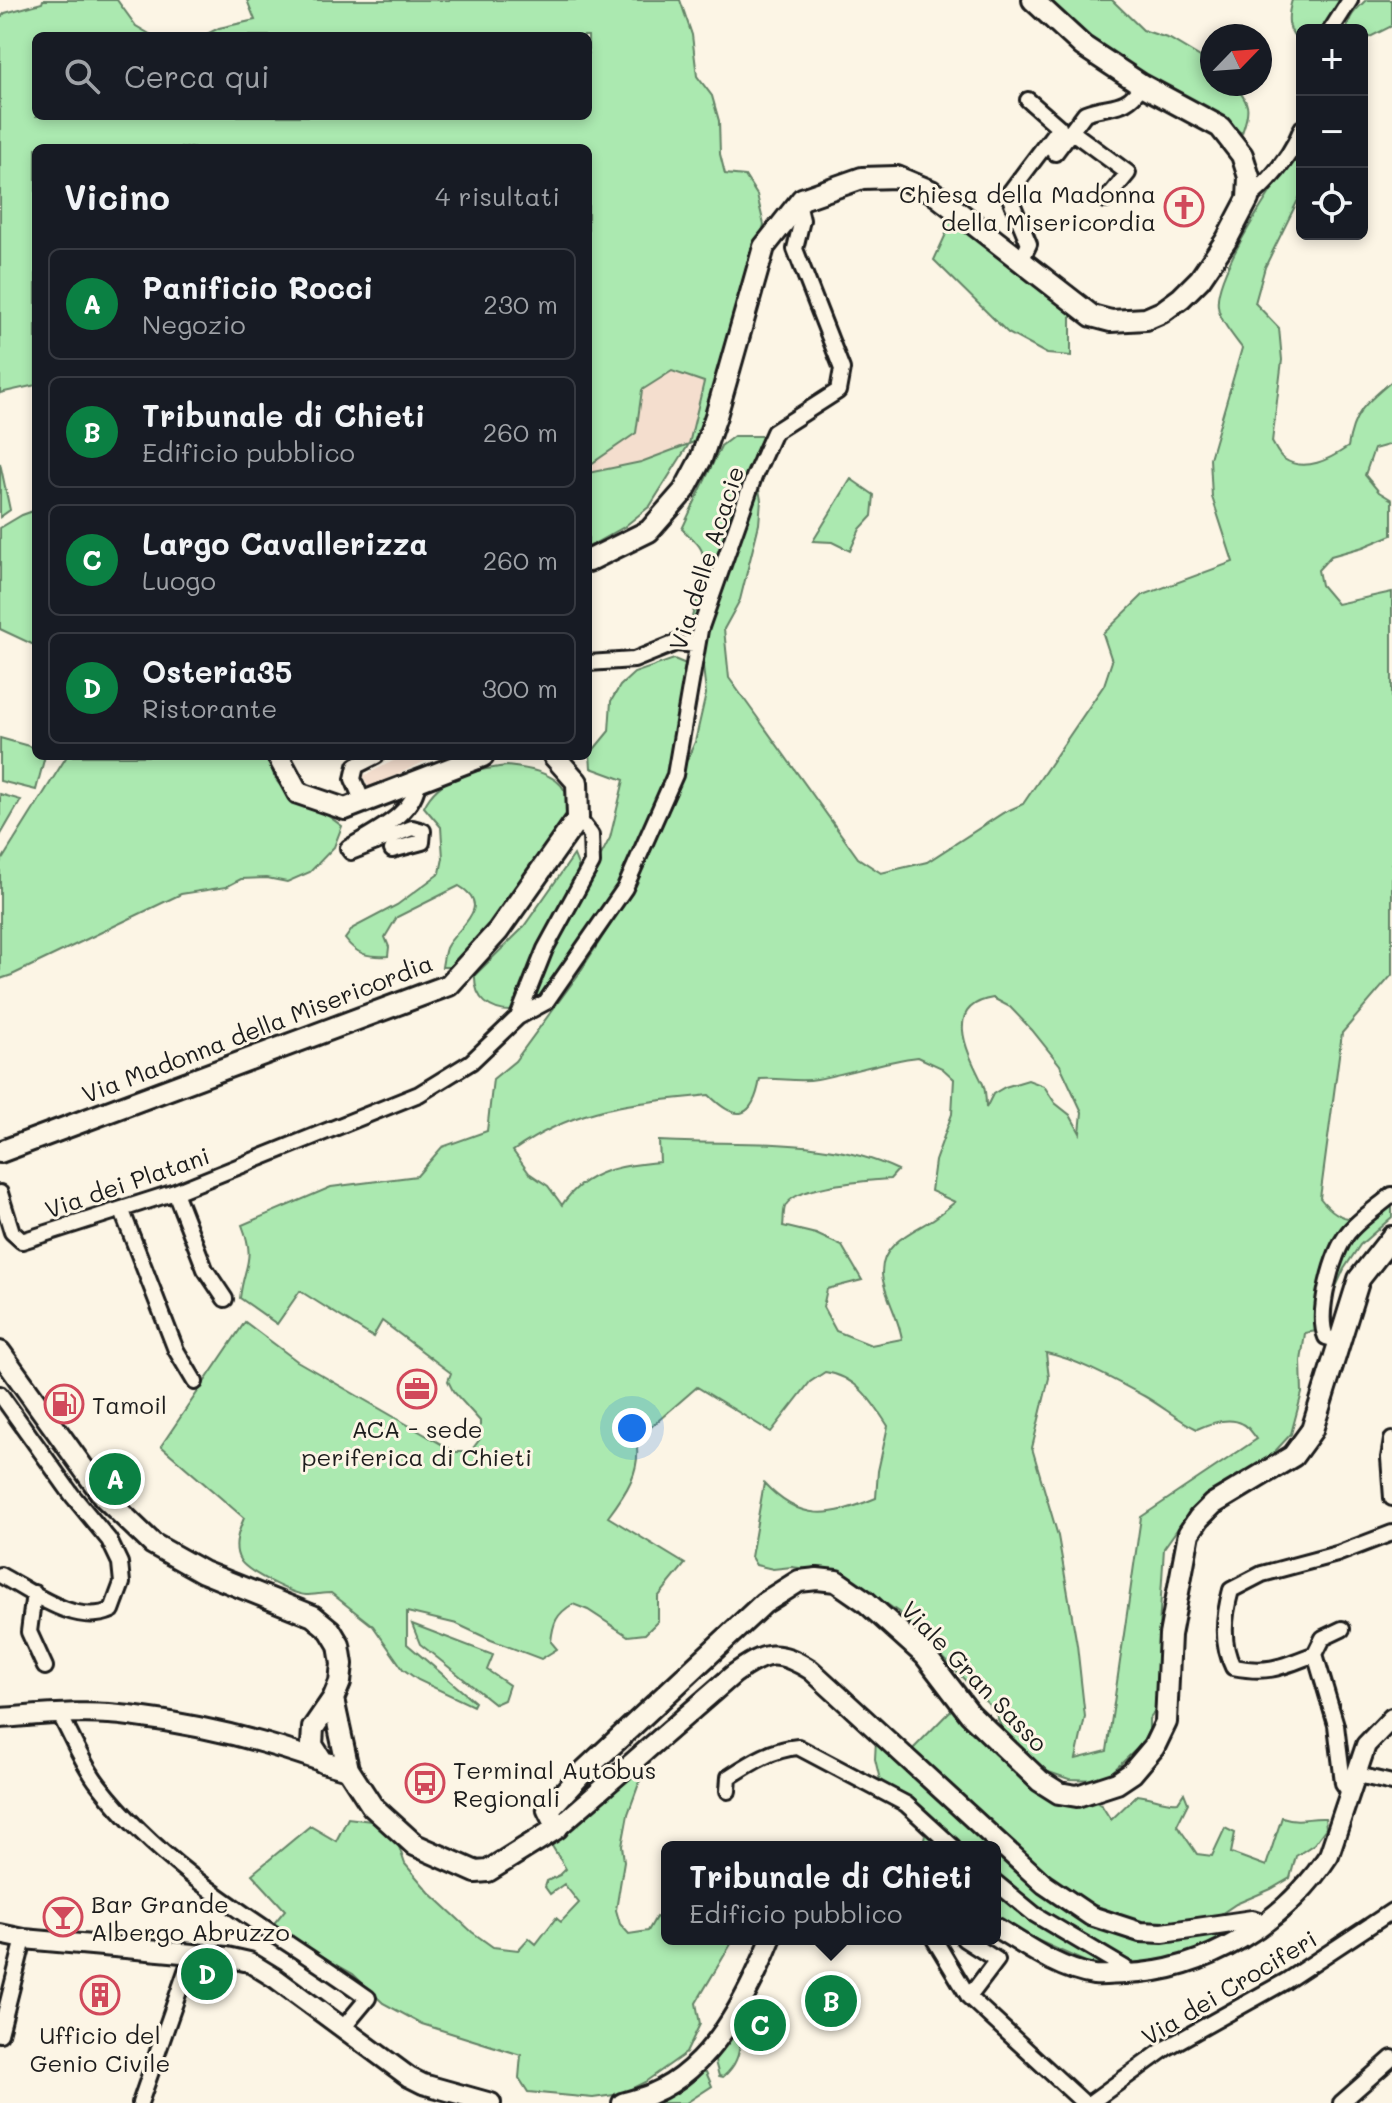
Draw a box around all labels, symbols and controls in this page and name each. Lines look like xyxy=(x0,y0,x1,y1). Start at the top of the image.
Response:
north arrow xyxy=(1200,24,1272,96)
map controls xyxy=(1296,24,1368,240)
button: + xyxy=(1296,24,1368,96)
search box xyxy=(32,32,592,120)
icon: search xyxy=(60,54,104,98)
text: Cerca qui xyxy=(124,56,270,96)
button: − xyxy=(1296,96,1368,168)
button: locate xyxy=(1296,168,1368,240)
text: Vicino xyxy=(64,174,170,219)
place label: Chiesa della Madonna della Misericordia xyxy=(899,178,1156,237)
text: 4 risultati xyxy=(435,179,560,213)
church icon: Chiesa della Madonna della Misericordia xyxy=(1163,186,1205,228)
text: Panificio Rocci xyxy=(142,267,373,307)
text: A xyxy=(83,287,101,321)
text: 230 m xyxy=(483,287,558,321)
text: Negozio xyxy=(142,307,246,341)
text: Tribunale di Chieti xyxy=(142,395,425,435)
text: B xyxy=(83,415,101,449)
text: 260 m xyxy=(483,415,558,449)
text: Edificio pubblico xyxy=(142,435,355,469)
street label: Via delle Acacie xyxy=(662,462,750,654)
text: Largo Cavallerizza xyxy=(142,523,428,563)
text: C xyxy=(82,543,102,577)
text: 260 m xyxy=(483,543,558,577)
text: Luogo xyxy=(142,563,216,597)
text: Osteria35 xyxy=(142,651,292,691)
text: D xyxy=(83,671,101,705)
text: 300 m xyxy=(482,671,558,705)
text: Ristorante xyxy=(142,691,277,725)
street label: Via Madonna della Misericordia xyxy=(77,947,437,1109)
street label: Via dei Platani xyxy=(40,1139,214,1225)
office icon: ACA - sede periferica di Chieti xyxy=(396,1368,438,1410)
fuel station icon: Tamoil xyxy=(43,1383,85,1425)
place label: Tamoil xyxy=(92,1389,167,1420)
your location xyxy=(612,1408,652,1448)
place label: ACA - sede periferica di Chieti xyxy=(302,1413,532,1472)
pin: A xyxy=(89,1449,141,1509)
street label: Viale Gran Sasso xyxy=(895,1594,1055,1758)
place label: Terminal Autobus Regionali xyxy=(453,1754,656,1813)
bus stop icon: Terminal Autobus Regionali xyxy=(404,1762,446,1804)
popup xyxy=(661,1841,1001,1945)
text: Tribunale di Chieti xyxy=(689,1856,973,1896)
place label: Bar Grande Albergo Abruzzo xyxy=(91,1888,290,1947)
bar icon: Bar Grande Albergo Abruzzo xyxy=(42,1896,84,1938)
text: Edificio pubblico xyxy=(689,1896,902,1930)
street label: Via dei Crociferi xyxy=(1136,1922,1322,2052)
pin: D xyxy=(181,1944,233,2004)
pin: B xyxy=(805,1971,857,2031)
building icon: Ufficio del Genio Civile xyxy=(79,1974,121,2016)
pin: C xyxy=(734,1995,786,2055)
place label: Ufficio del Genio Civile xyxy=(30,2019,170,2078)

